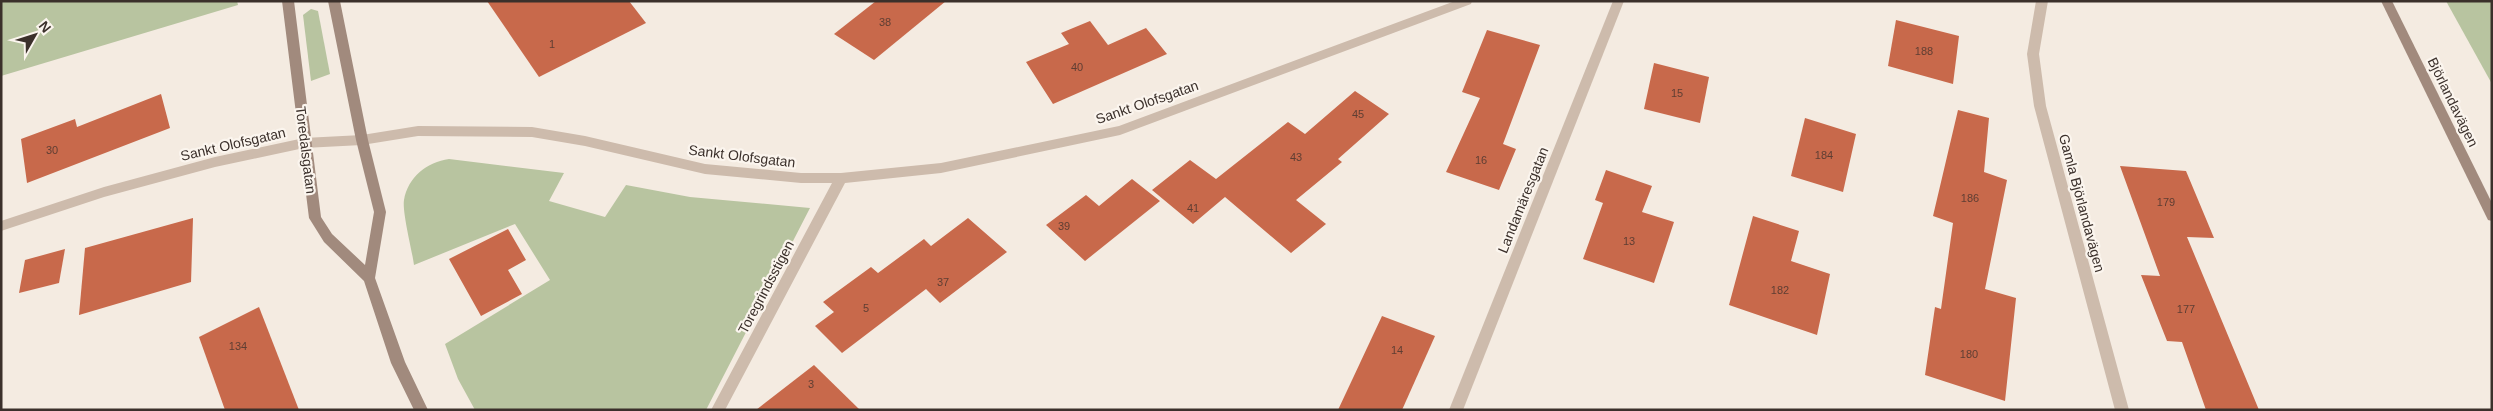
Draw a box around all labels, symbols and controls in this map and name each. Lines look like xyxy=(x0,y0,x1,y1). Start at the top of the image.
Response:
north arrow xyxy=(10,10,60,60)
house number: 38 xyxy=(879,16,891,28)
text: N xyxy=(36,18,55,36)
house number: 1 xyxy=(549,38,555,50)
house number: 188 xyxy=(1915,45,1933,57)
street label: Björlandavägen xyxy=(2424,55,2482,149)
house number: 40 xyxy=(1071,61,1083,73)
street label: Sankt Olofsgatan xyxy=(1094,77,1200,127)
house number: 15 xyxy=(1671,87,1683,99)
street label: Toredalsgatan xyxy=(293,105,319,195)
house number: 45 xyxy=(1352,108,1364,120)
street label: Sankt Olofsgatan xyxy=(179,124,287,164)
street label: Gamla Björlandavägen xyxy=(2056,132,2108,274)
street label: Sankt Olofsgatan xyxy=(688,142,796,170)
house number: 30 xyxy=(46,144,58,156)
street label: Landamäresgatan xyxy=(1494,145,1552,255)
house number: 184 xyxy=(1815,149,1833,161)
house number: 43 xyxy=(1290,151,1302,163)
house number: 16 xyxy=(1475,154,1487,166)
house number: 186 xyxy=(1961,192,1979,204)
house number: 179 xyxy=(2157,196,2175,208)
house number: 41 xyxy=(1187,202,1199,214)
house number: 39 xyxy=(1058,220,1070,232)
house number: 13 xyxy=(1623,235,1635,247)
street label: Toregrindsstigen xyxy=(735,238,797,336)
house number: 37 xyxy=(937,276,949,288)
house number: 182 xyxy=(1771,284,1789,296)
house number: 5 xyxy=(863,302,869,314)
house number: 177 xyxy=(2177,303,2195,315)
house number: 134 xyxy=(229,340,247,352)
house number: 14 xyxy=(1391,344,1403,356)
house number: 180 xyxy=(1960,348,1978,360)
house number: 3 xyxy=(808,378,814,390)

